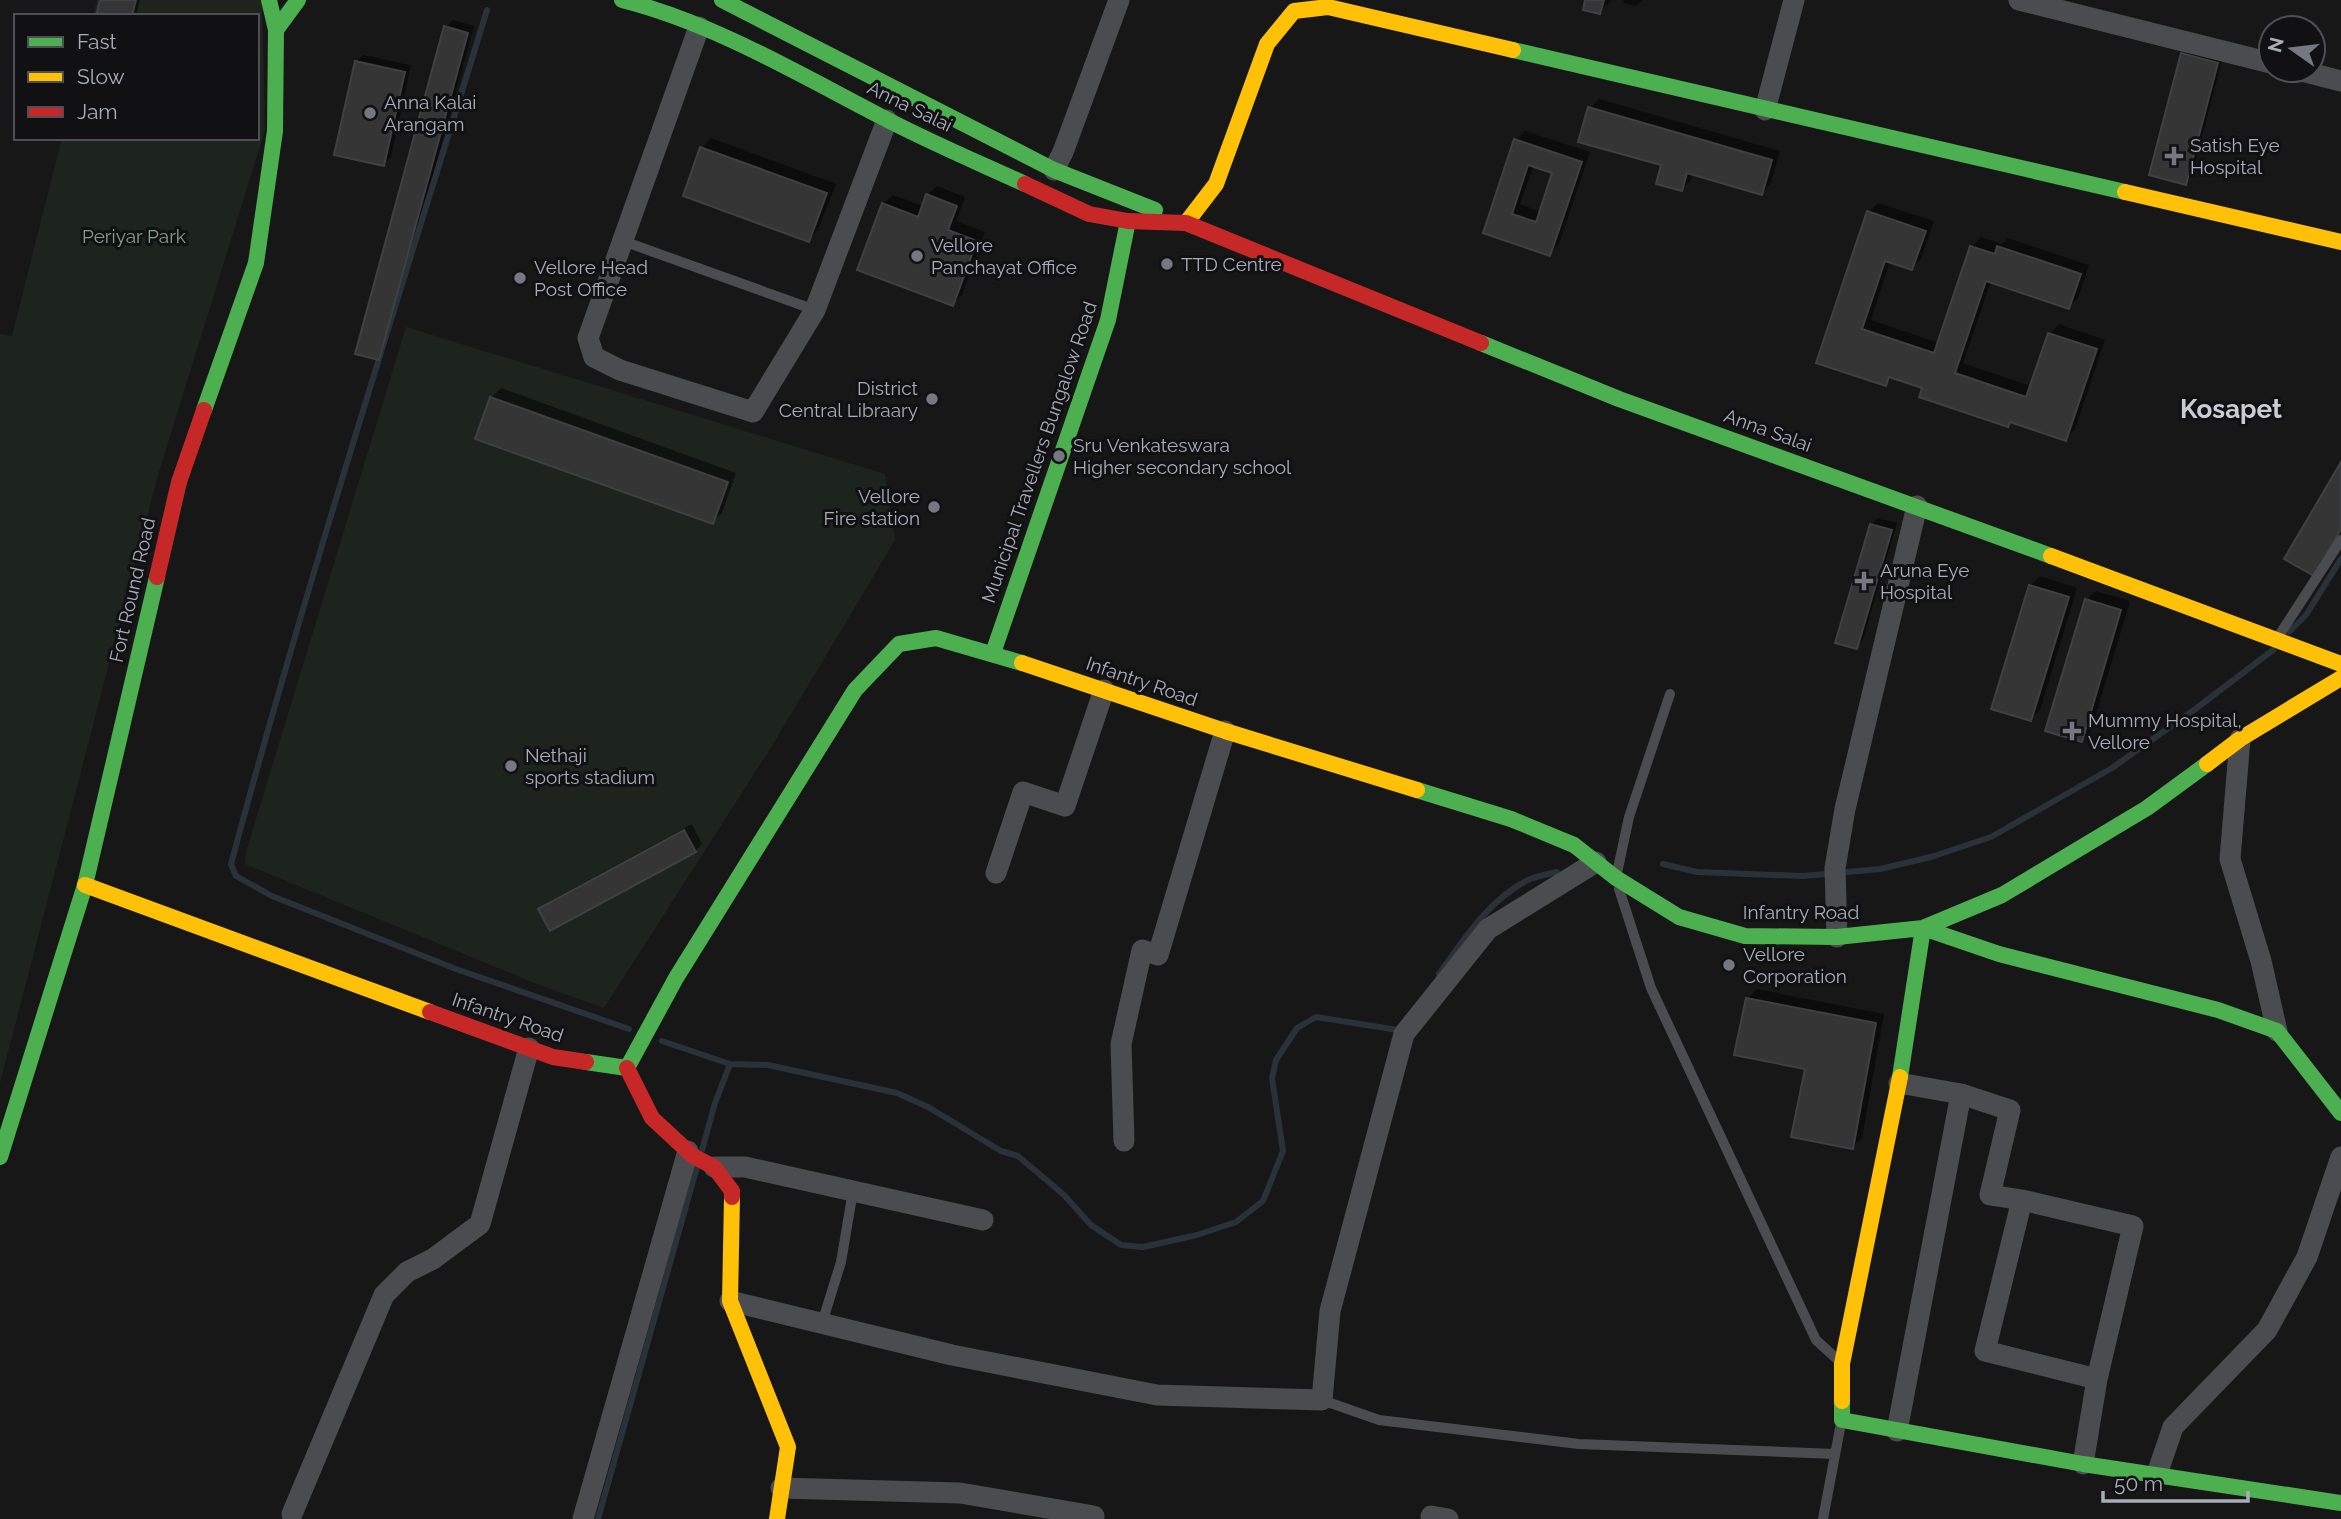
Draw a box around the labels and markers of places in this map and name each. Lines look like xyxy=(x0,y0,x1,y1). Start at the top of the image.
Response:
place label: Anna Kalai Arangam xyxy=(384,91,476,135)
marker: Anna Kalai Arangam xyxy=(362,105,378,121)
place label: Satish Eye Hospital xyxy=(2190,134,2280,178)
marker: Satish Eye Hospital xyxy=(2164,146,2184,166)
place label: Vellore Panchayat Office xyxy=(931,234,1077,278)
marker: Vellore Panchayat Office xyxy=(909,248,925,264)
place label: TTD Centre xyxy=(1181,253,1282,275)
place label: Vellore Head Post Office xyxy=(534,256,648,300)
marker: TTD Centre xyxy=(1159,256,1175,272)
marker: Vellore Head Post Office xyxy=(512,270,528,286)
place label: District Central Libraary xyxy=(779,377,919,421)
marker: District Central Libraary xyxy=(924,391,940,407)
place label: Sru Venkateswara Higher secondary school xyxy=(1073,434,1292,478)
marker: Sru Venkateswara Higher secondary school xyxy=(1051,448,1067,464)
place label: Vellore Fire station xyxy=(824,485,920,529)
marker: Vellore Fire station xyxy=(926,499,942,515)
place label: Aruna Eye Hospital xyxy=(1880,559,1969,603)
marker: Aruna Eye Hospital xyxy=(1854,571,1874,591)
place label: Mummy Hospital, Vellore xyxy=(2088,709,2242,753)
marker: Mummy Hospital, Vellore xyxy=(2062,721,2082,741)
place label: Nethaji sports stadium xyxy=(525,744,655,788)
marker: Nethaji sports stadium xyxy=(503,758,519,774)
place label: Vellore Corporation xyxy=(1743,943,1847,987)
marker: Vellore Corporation xyxy=(1721,957,1737,973)

